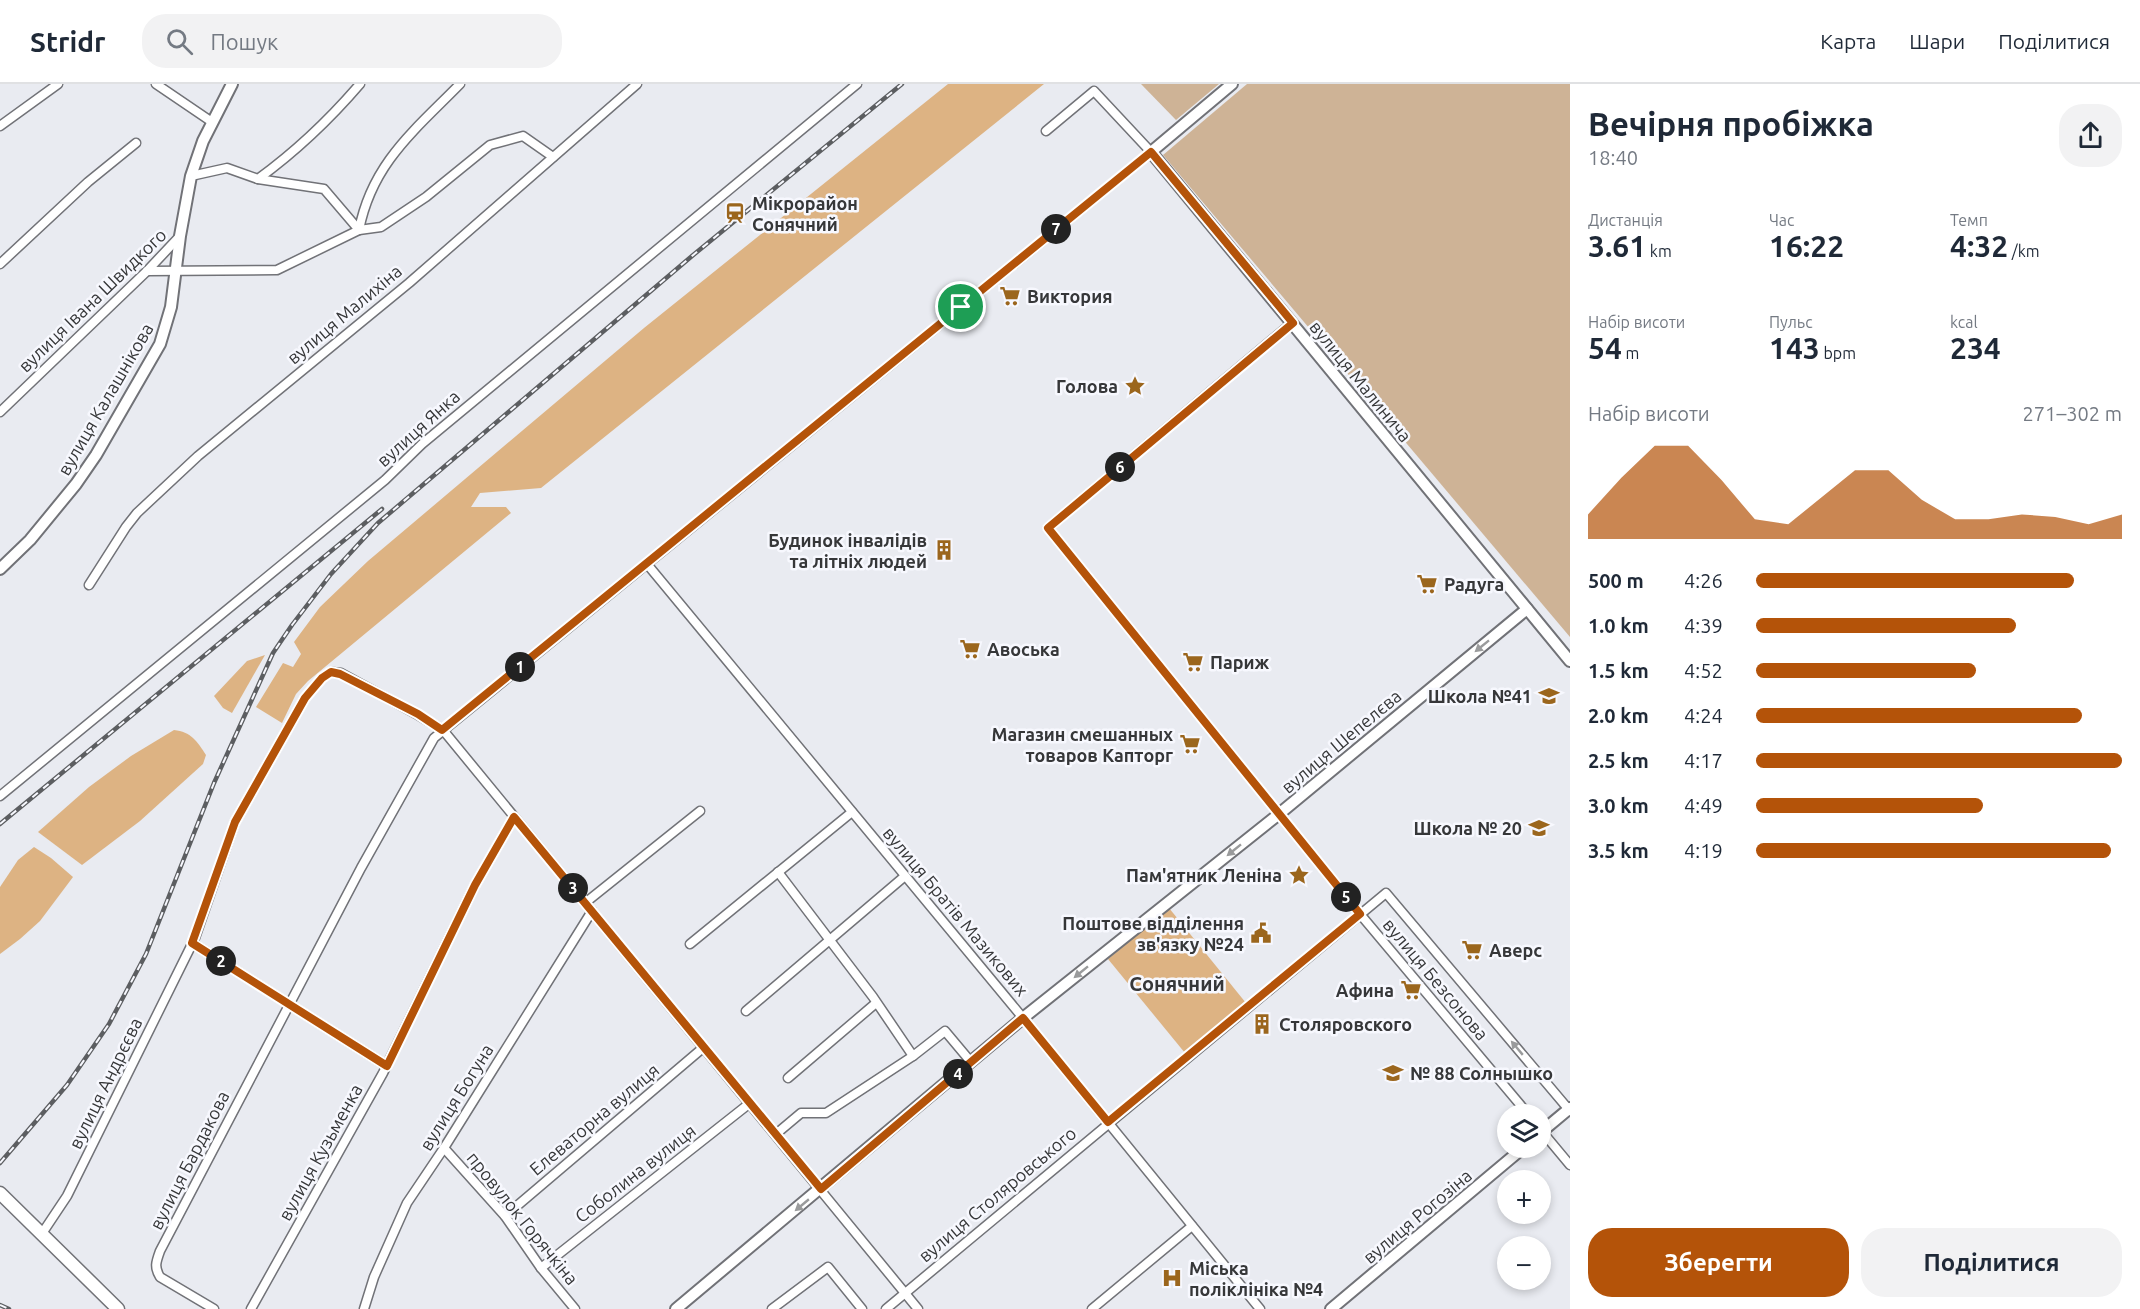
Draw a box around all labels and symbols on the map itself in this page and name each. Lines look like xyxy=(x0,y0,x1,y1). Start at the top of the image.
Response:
place label: Мікрорайон Сонячний xyxy=(752,193,858,234)
station icon: Мікрорайон Сонячний xyxy=(723,201,747,225)
pin: 7 xyxy=(1041,214,1071,244)
street label: вулиця Івана Швидкого xyxy=(14,224,170,376)
street label: вулиця Малихіна xyxy=(283,260,405,368)
pin xyxy=(935,281,986,332)
supermarket icon: Виктория xyxy=(998,284,1022,308)
place label: Виктория xyxy=(1027,286,1112,306)
street label: вулиця Малинича xyxy=(1306,317,1416,445)
street label: вулиця Калашнікова xyxy=(53,320,157,478)
place icon: Голова xyxy=(1123,374,1147,398)
place label: Голова xyxy=(1056,376,1118,396)
street label: вулиця Янка xyxy=(373,386,463,470)
pin: 6 xyxy=(1105,452,1135,482)
place label: Будинок інвалідів та літніх людей xyxy=(768,530,927,571)
building icon: Будинок інвалідів та літніх людей xyxy=(932,538,956,562)
supermarket icon: Радуга xyxy=(1415,572,1439,596)
place label: Радуга xyxy=(1444,574,1504,594)
supermarket icon: Авоська xyxy=(958,637,982,661)
place label: Авоська xyxy=(987,639,1060,659)
one-way arrow xyxy=(1474,640,1490,653)
supermarket icon: Париж xyxy=(1181,650,1205,674)
pin: 1 xyxy=(505,652,535,682)
place label: Париж xyxy=(1210,652,1270,672)
school or university icon: Школа №41 xyxy=(1537,684,1561,708)
street label: вулиця Шепелєва xyxy=(1277,685,1405,797)
place label: Школа №41 xyxy=(1428,686,1532,706)
place label: Магазин смешанных товаров Капторг xyxy=(991,724,1173,765)
supermarket icon: Магазин смешанных товаров Капторг xyxy=(1178,732,1202,756)
school or university icon: Школа № 20 xyxy=(1527,816,1551,840)
place label: Школа № 20 xyxy=(1414,818,1522,838)
street label: вулиця Братів Мазикових xyxy=(879,822,1033,1000)
one-way arrow xyxy=(1226,844,1241,856)
place icon: Пам'ятник Леніна xyxy=(1287,863,1311,887)
place label: Пам'ятник Леніна xyxy=(1126,865,1282,885)
pin: 3 xyxy=(558,873,588,903)
pin: 5 xyxy=(1331,882,1361,912)
place label: Поштове відділення зв'язку №24 xyxy=(1062,913,1244,954)
street label: вулиця Безсонова xyxy=(1379,914,1493,1044)
public building icon: Поштове відділення зв'язку №24 xyxy=(1249,921,1273,945)
supermarket icon: Аверс xyxy=(1460,938,1484,962)
place label: Аверс xyxy=(1489,940,1542,960)
pin: 2 xyxy=(206,946,236,976)
one-way arrow xyxy=(1074,965,1089,978)
district label: Сонячний xyxy=(1129,972,1225,995)
supermarket icon: Афина xyxy=(1399,978,1423,1002)
place label: Афина xyxy=(1336,980,1394,1000)
building icon: Столяровского xyxy=(1250,1012,1274,1036)
street label: вулиця Андрєєва xyxy=(65,1014,145,1152)
place label: Столяровского xyxy=(1279,1014,1412,1034)
street label: вулиця Богуна xyxy=(415,1040,497,1154)
one-way arrow xyxy=(1511,1041,1524,1056)
street label: Елеваторна вулиця xyxy=(525,1059,663,1179)
pin: 4 xyxy=(943,1059,973,1089)
school or university icon: № 88 Солнышко xyxy=(1381,1061,1405,1085)
place label: № 88 Солнышко xyxy=(1410,1063,1553,1083)
street label: вулиця Кузьменка xyxy=(274,1080,366,1224)
street label: вулиця Бардакова xyxy=(145,1087,233,1233)
street label: Соболина вулиця xyxy=(571,1120,699,1226)
street label: вулиця Столяровського xyxy=(914,1122,1080,1266)
street label: провулок Горячкіна xyxy=(463,1148,583,1288)
street label: вулиця Рогозіна xyxy=(1359,1165,1475,1267)
one-way arrow xyxy=(794,1198,810,1211)
place label: Міська поліклініка №4 xyxy=(1189,1258,1323,1299)
hospital icon: Міська поліклініка №4 xyxy=(1160,1266,1184,1290)

